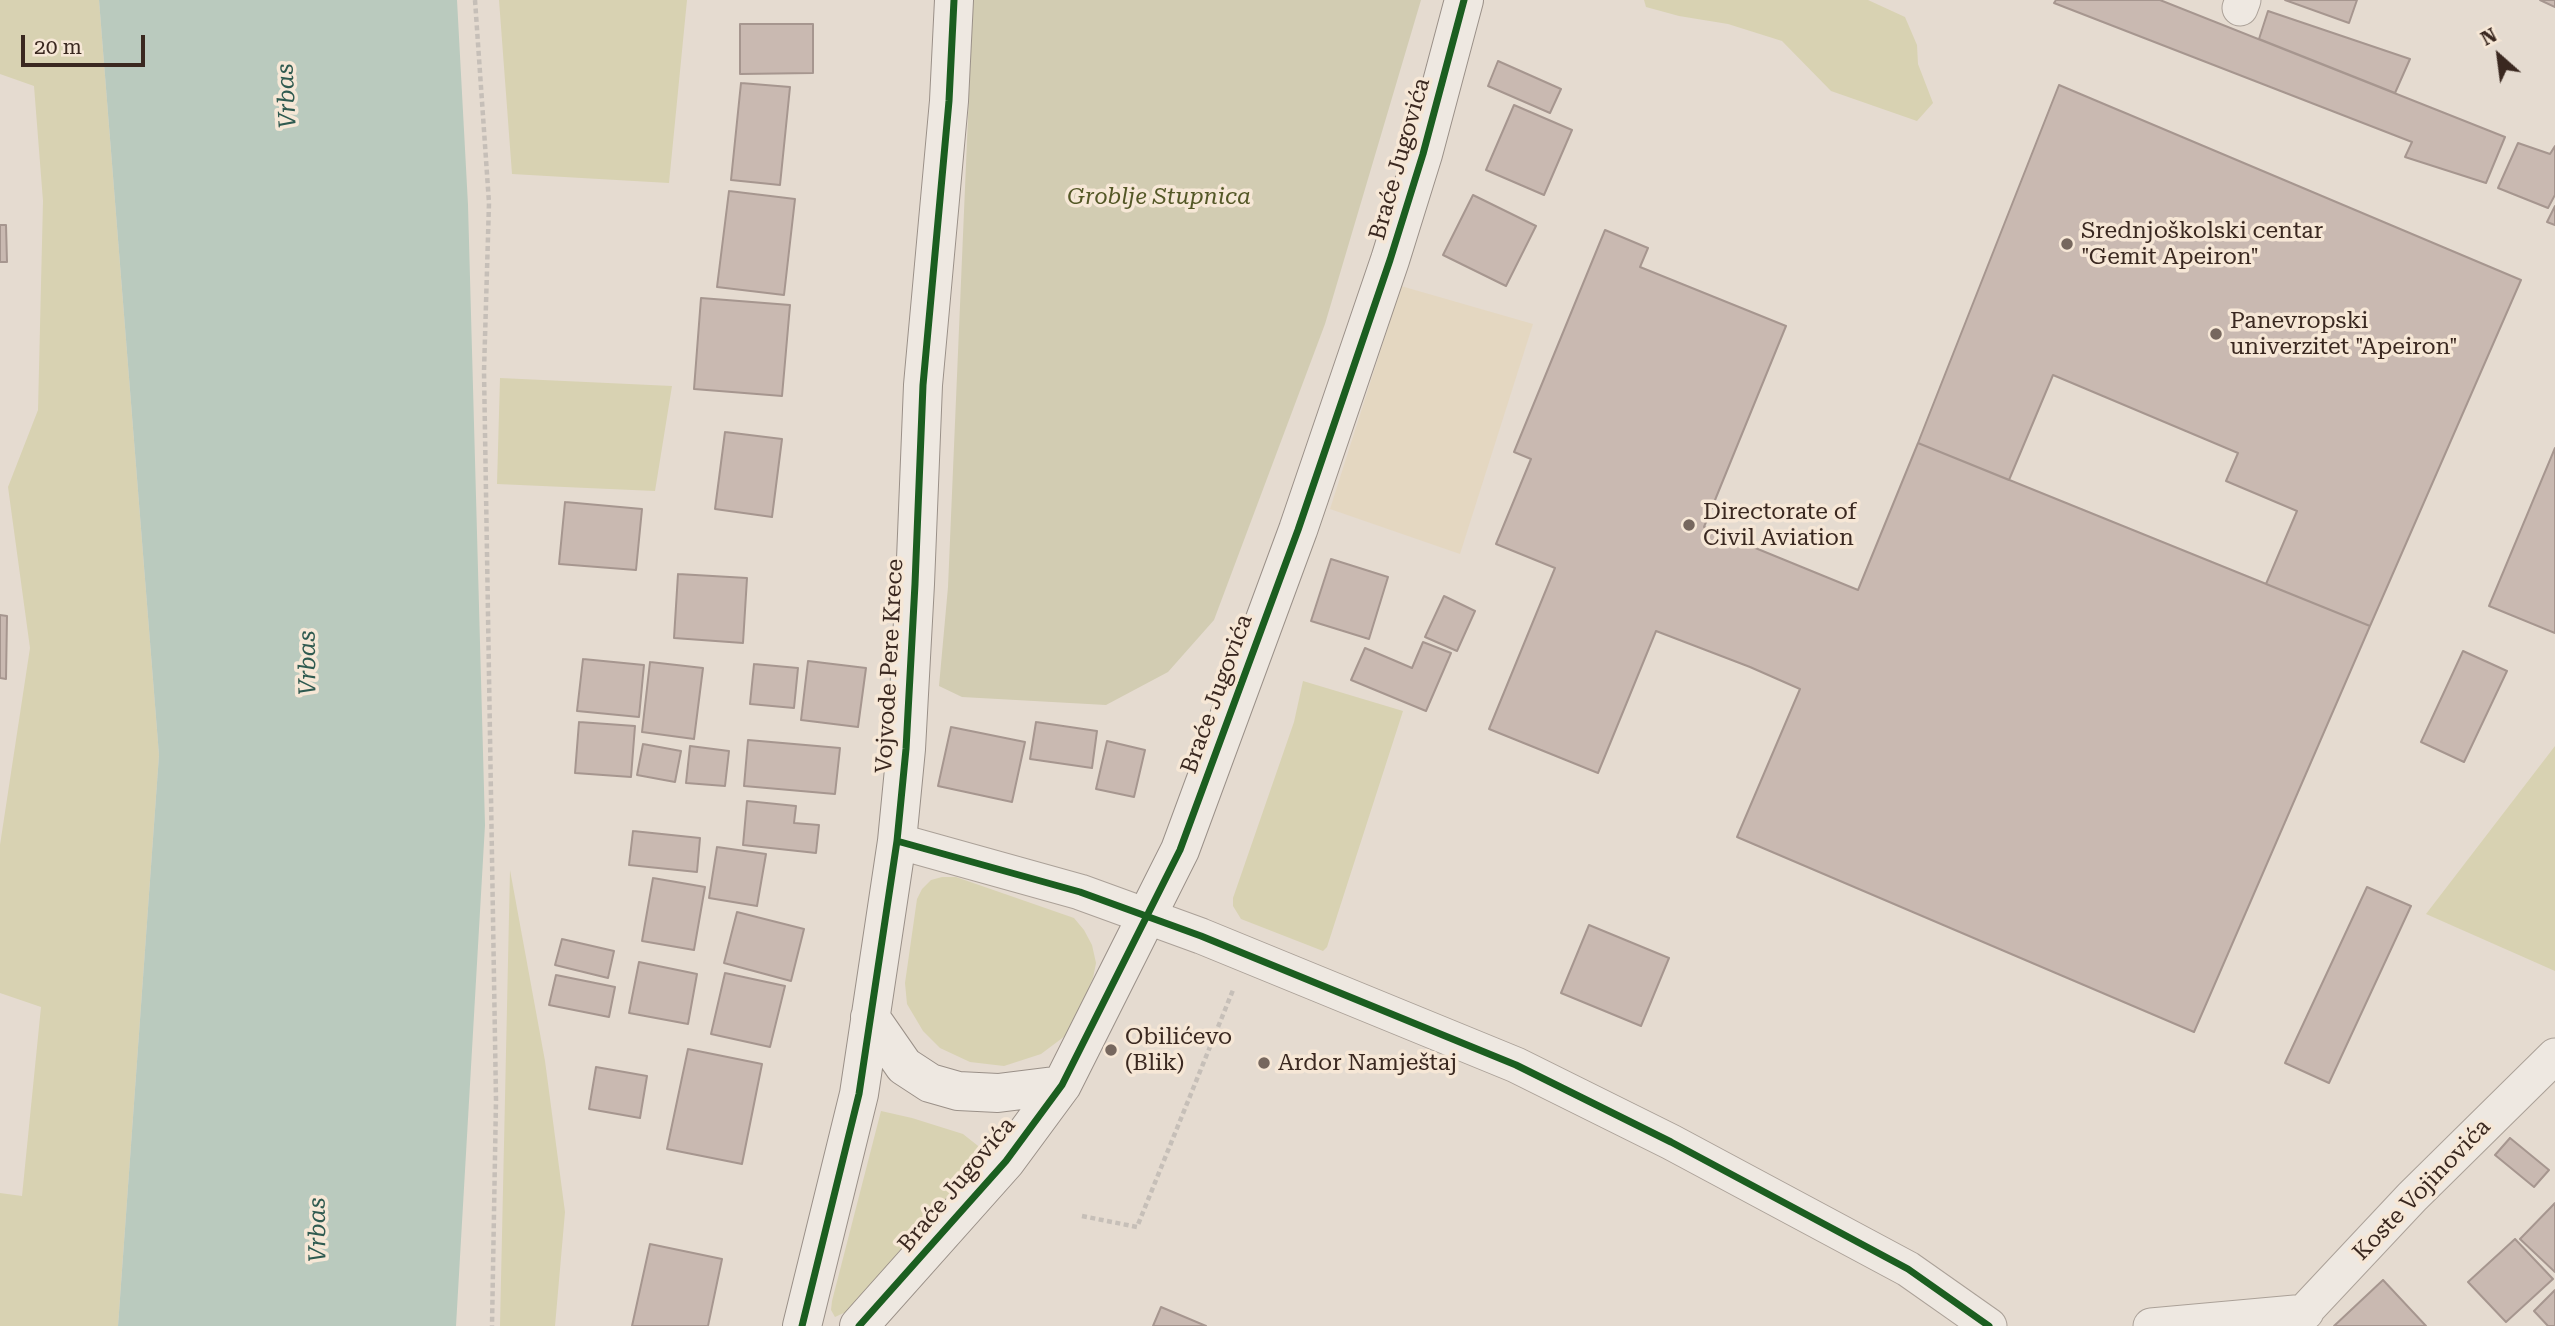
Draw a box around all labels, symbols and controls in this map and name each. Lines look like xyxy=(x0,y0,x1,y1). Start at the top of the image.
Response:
scale bar xyxy=(24,21,149,65)
north arrow xyxy=(2464,21,2534,91)
text: N xyxy=(2477,23,2501,51)
text: 20 m xyxy=(34,35,82,59)
water label: Vrbas xyxy=(271,63,303,129)
street label: Braće Jugovića xyxy=(1364,75,1436,243)
park label: Groblje Stupnica xyxy=(1067,183,1251,211)
place label: Srednjoškolski centar "Gemit Apeiron" xyxy=(2081,217,2323,271)
marker: Srednjoškolski centar "Gemit Apeiron" xyxy=(2059,236,2075,252)
place label: Panevropski univerzitet "Apeiron" xyxy=(2230,307,2458,361)
marker: Panevropski univerzitet "Apeiron" xyxy=(2208,326,2224,342)
place label: Directorate of Civil Aviation xyxy=(1703,498,1856,552)
marker: Directorate of Civil Aviation xyxy=(1681,517,1697,533)
street label: Vojvode Pere Krece xyxy=(871,558,909,774)
street label: Braće Jugovića xyxy=(1175,611,1259,777)
water label: Vrbas xyxy=(293,630,323,696)
place label: Obilićevo (Blik) xyxy=(1125,1023,1232,1077)
marker: Obilićevo (Blik) xyxy=(1103,1042,1119,1058)
place label: Ardor Namještaj xyxy=(1278,1049,1457,1077)
marker: Ardor Namještaj xyxy=(1256,1055,1272,1071)
street label: Braće Jugovića xyxy=(893,1112,1021,1258)
street label: Koste Vojinovića xyxy=(2348,1114,2496,1266)
water label: Vrbas xyxy=(303,1197,333,1263)

